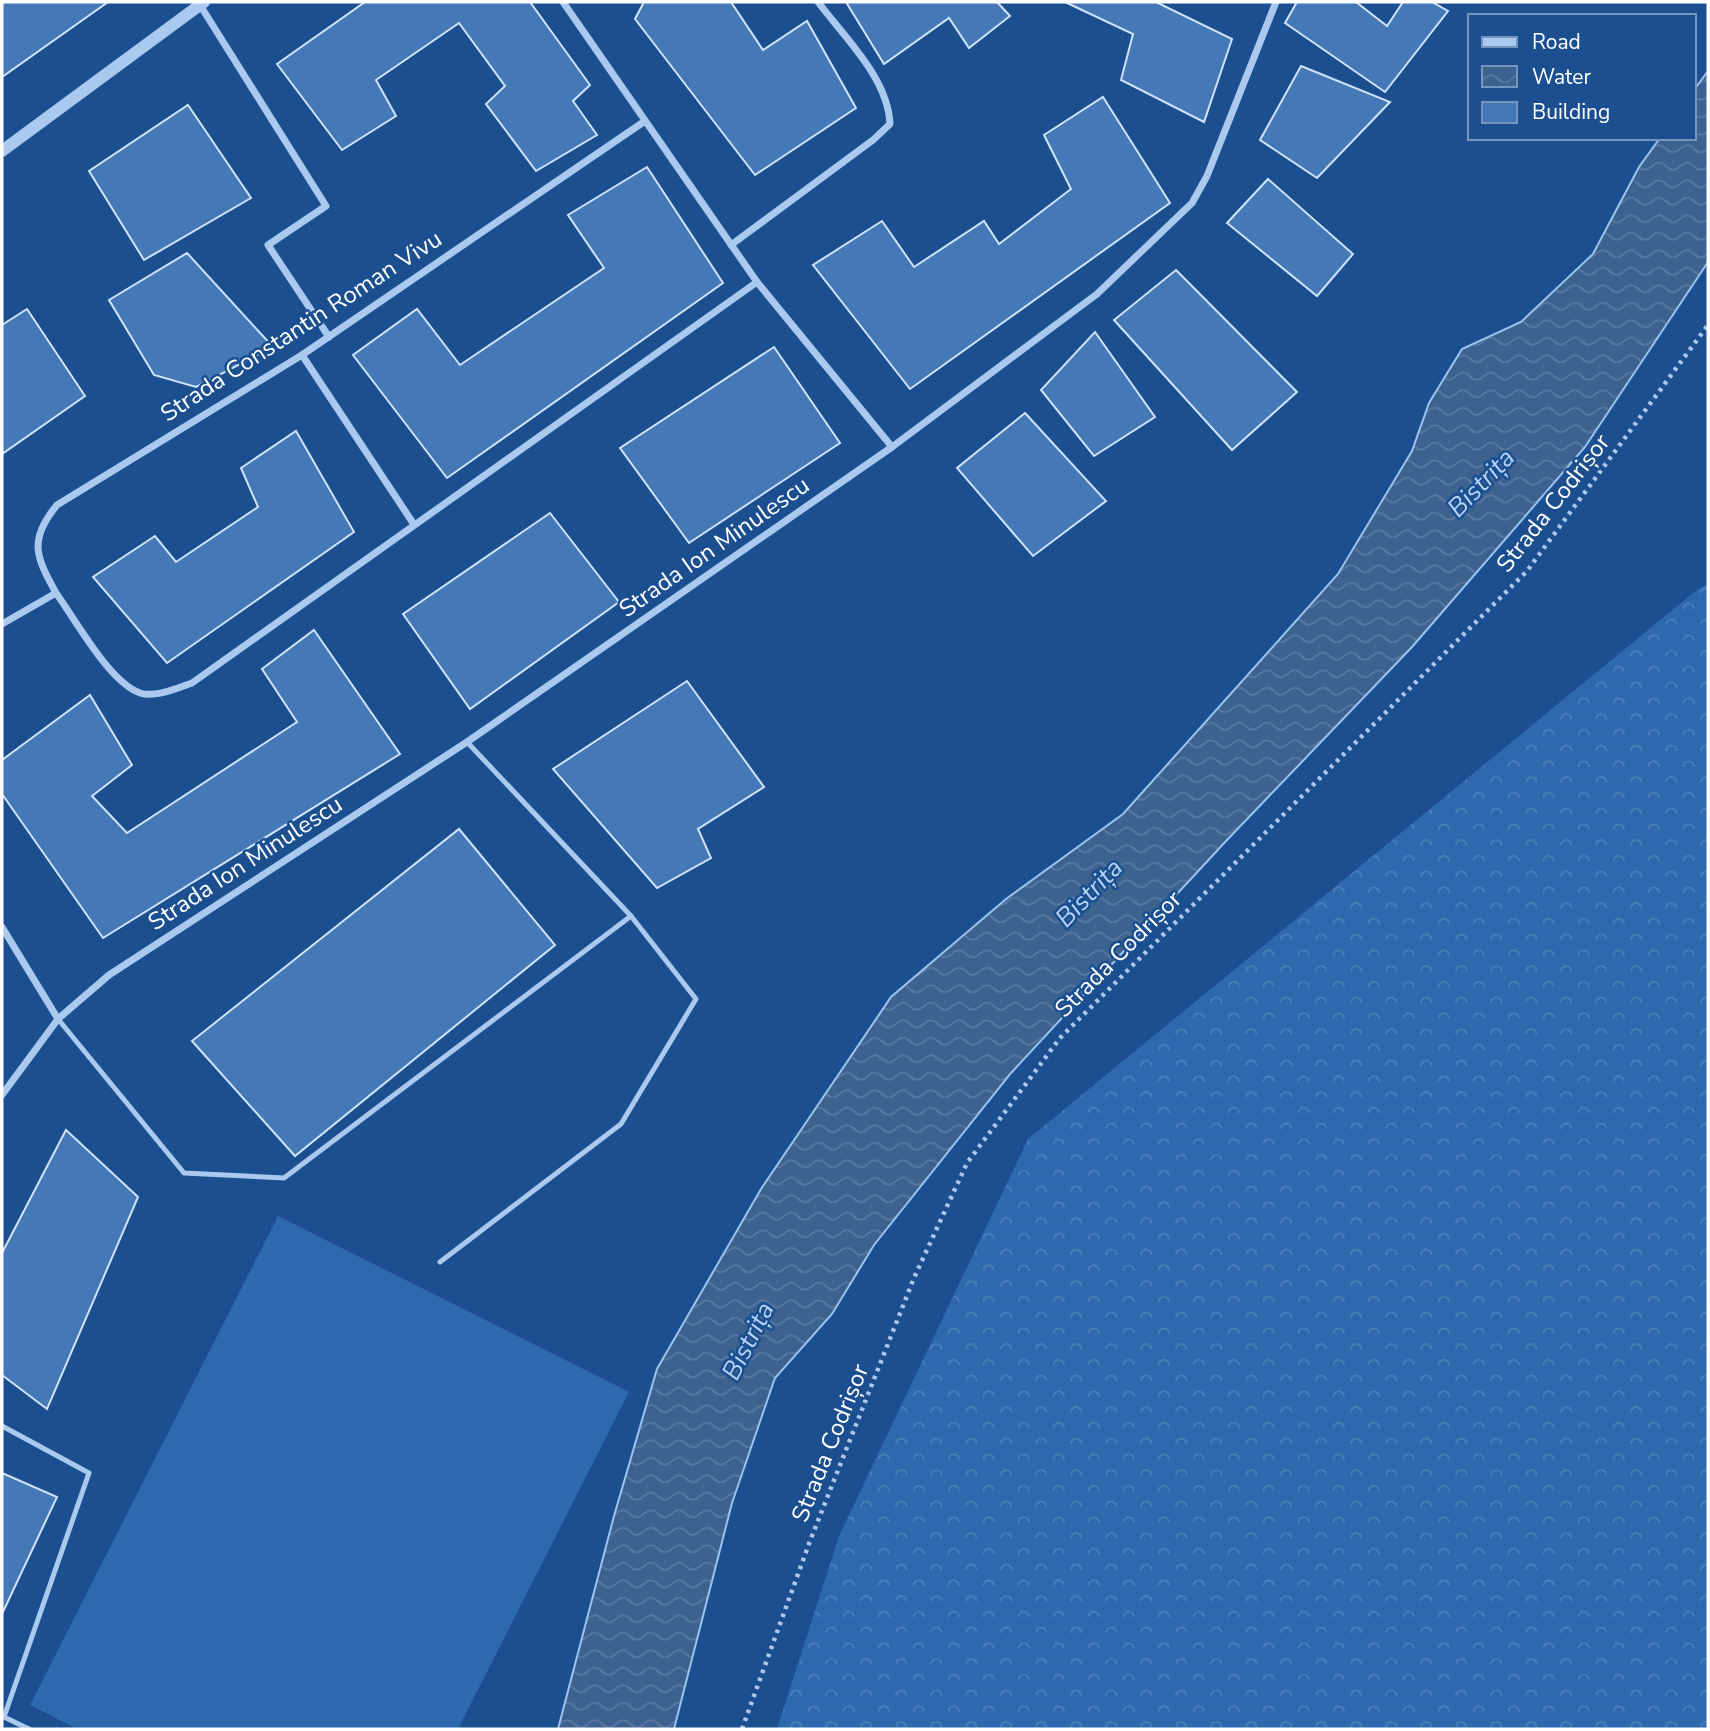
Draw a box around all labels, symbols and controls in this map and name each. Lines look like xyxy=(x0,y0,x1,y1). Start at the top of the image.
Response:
legend xyxy=(1468,14,1696,140)
text: Road xyxy=(1532,28,1581,56)
text: Water xyxy=(1532,63,1591,91)
text: Building xyxy=(1532,98,1610,126)
street label: Strada Constantin Roman Vivu xyxy=(154,223,448,429)
street label: Strada Codrișor xyxy=(1489,427,1617,579)
water label: Bistrița xyxy=(1439,441,1523,525)
street label: Strada Ion Minulescu xyxy=(612,469,816,625)
street label: Strada Ion Minulescu xyxy=(142,788,348,938)
water label: Bistrița xyxy=(1047,851,1131,935)
street label: Strada Codrișor xyxy=(1047,883,1189,1025)
water label: Bistrița xyxy=(713,1296,783,1386)
street label: Strada Codrișor xyxy=(784,1359,876,1527)

